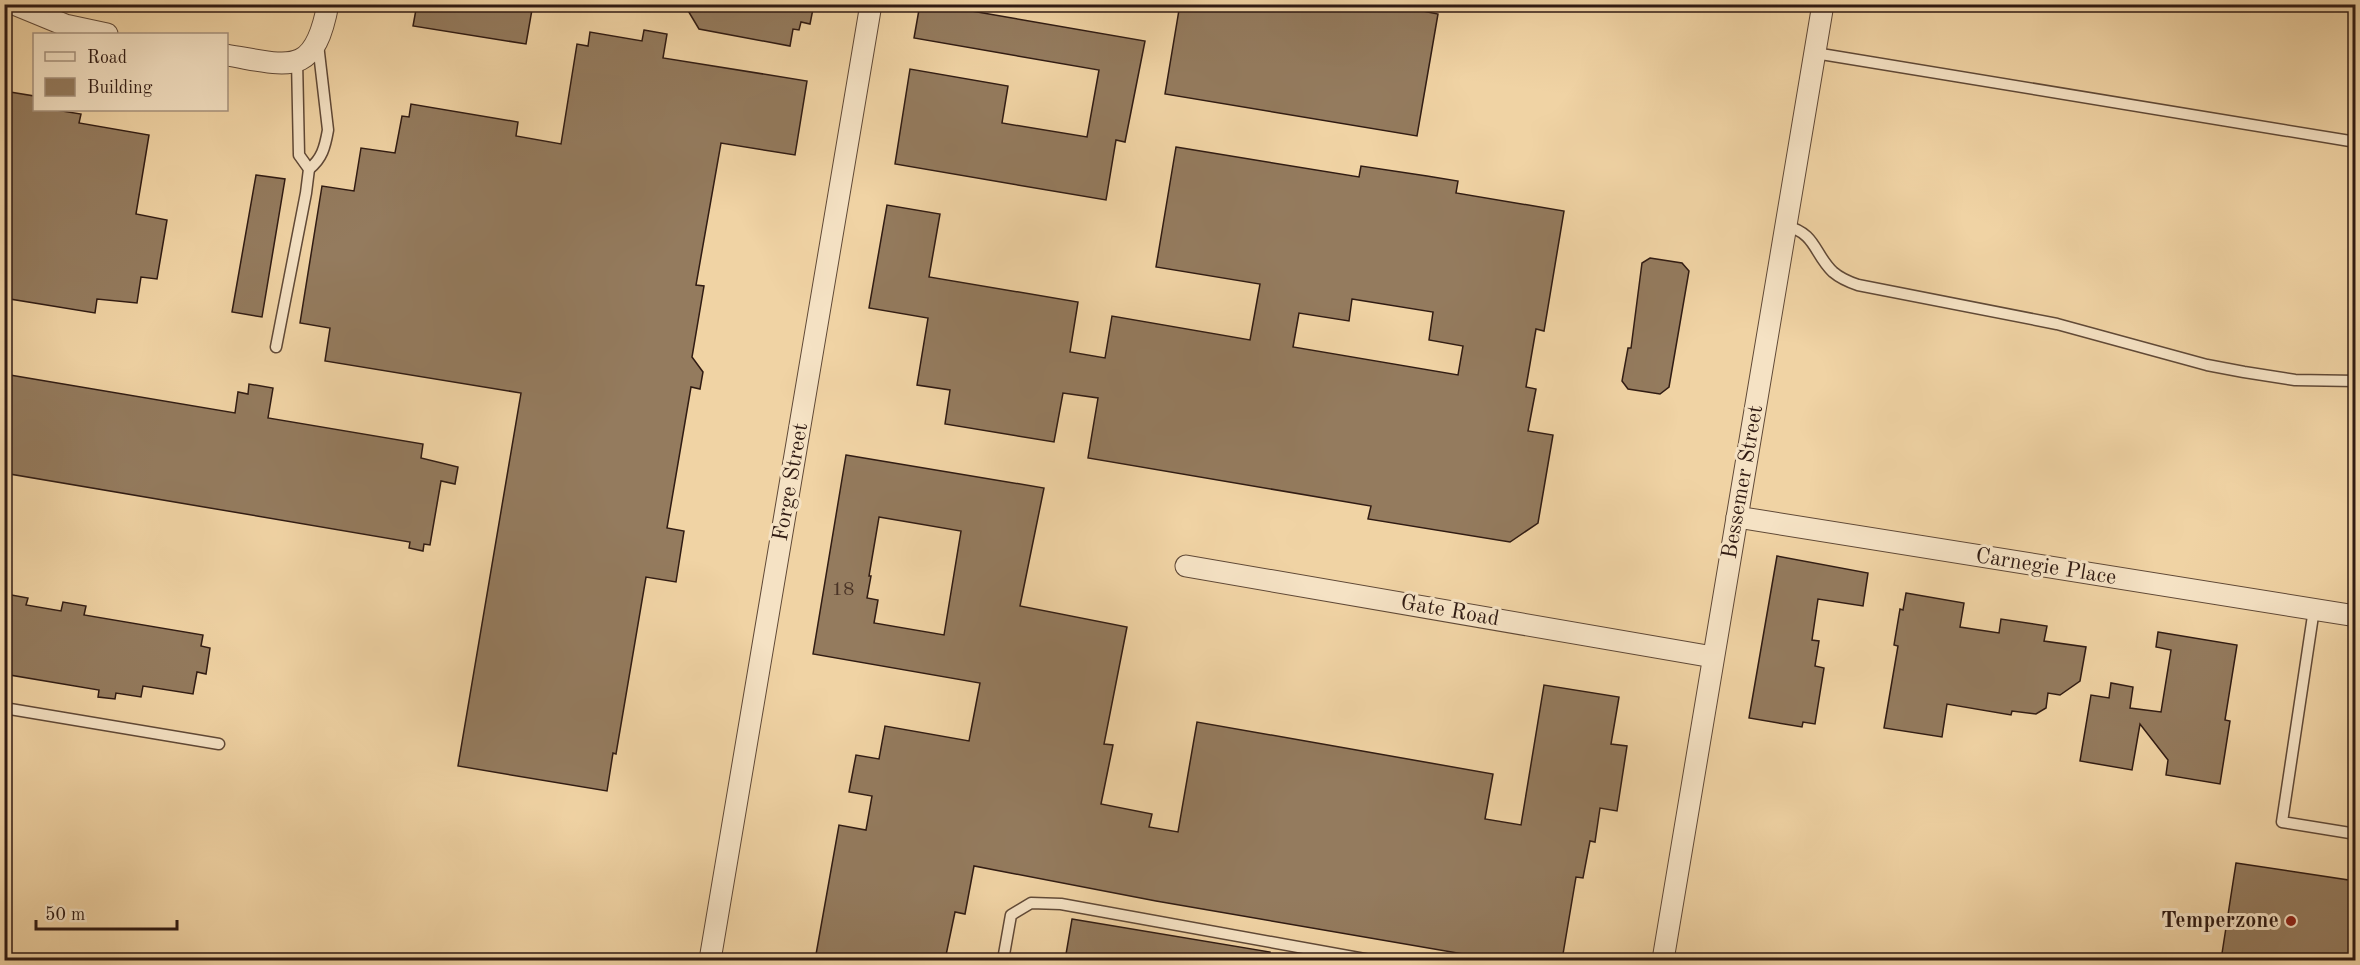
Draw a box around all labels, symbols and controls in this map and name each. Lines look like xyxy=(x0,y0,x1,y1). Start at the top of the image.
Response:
legend xyxy=(33,33,228,111)
text: Road xyxy=(87,49,127,67)
text: Building xyxy=(87,79,153,97)
street label: Bessemer Street xyxy=(1719,403,1767,561)
street label: Forge Street xyxy=(770,421,812,543)
street label: Carnegie Place xyxy=(1974,545,2118,589)
house number: 18 xyxy=(831,580,855,600)
street label: Gate Road xyxy=(1399,592,1501,630)
scale bar xyxy=(36,893,177,931)
text: 50 m xyxy=(45,906,85,924)
place label: Temperzone xyxy=(2161,910,2279,932)
marker: Temperzone xyxy=(2284,914,2298,928)

